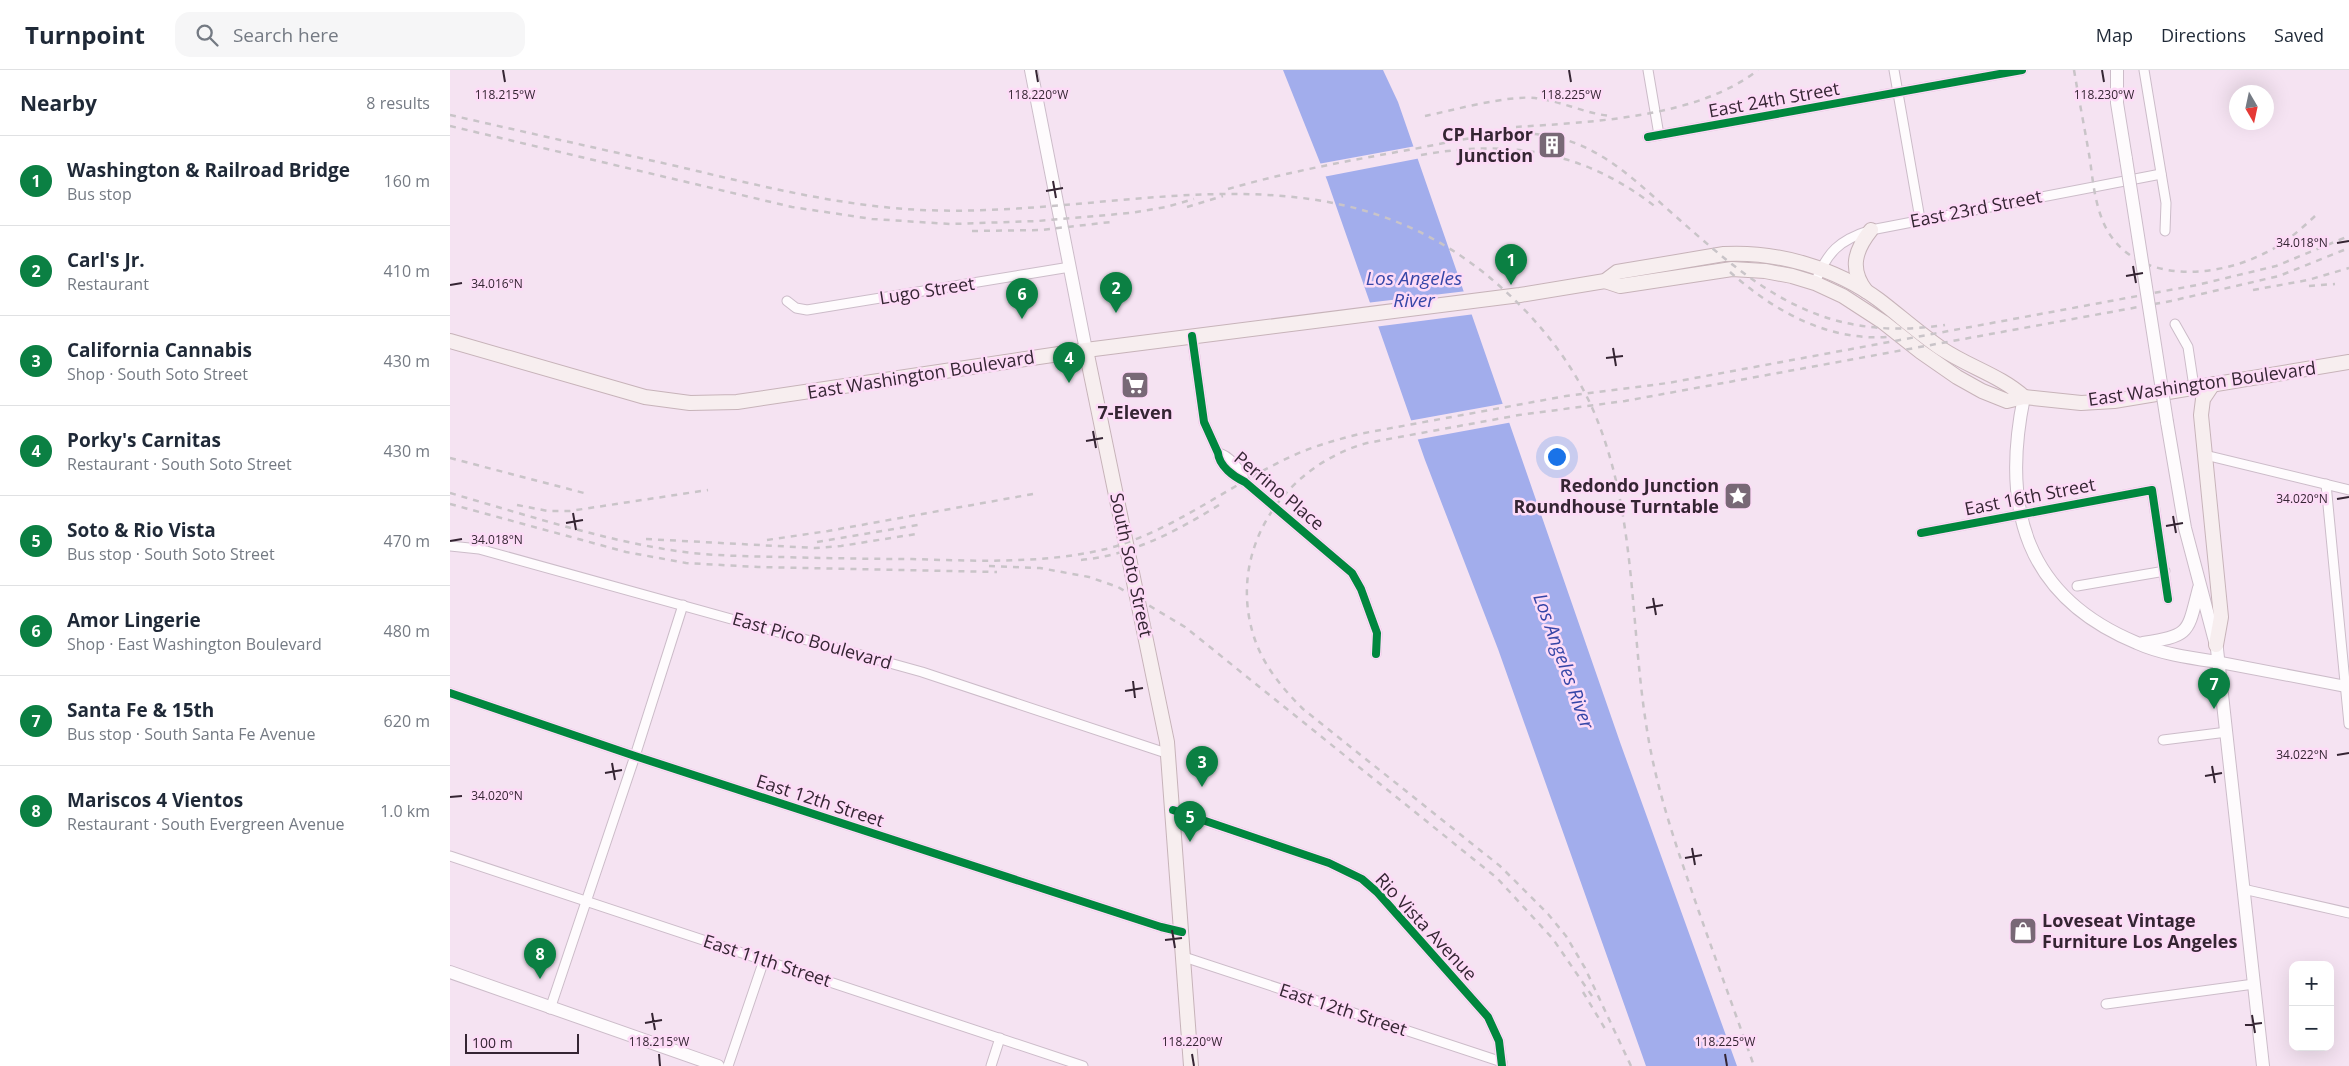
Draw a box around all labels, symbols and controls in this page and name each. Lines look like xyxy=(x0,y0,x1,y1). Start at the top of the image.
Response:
search box xyxy=(175,12,525,57)
text: Turnpoint xyxy=(25,18,145,51)
icon: search xyxy=(193,21,221,49)
text: Search here xyxy=(233,22,339,48)
text: Map xyxy=(2096,23,2133,47)
text: Directions xyxy=(2161,23,2246,47)
text: Saved xyxy=(2274,23,2324,47)
street label: East 24th Street xyxy=(1706,76,1841,122)
north arrow xyxy=(2229,85,2274,130)
text: 118.215°W xyxy=(475,86,535,103)
text: 118.220°W xyxy=(1008,86,1068,103)
text: 118.225°W xyxy=(1541,86,1601,103)
text: 118.230°W xyxy=(2074,86,2134,103)
text: Nearby xyxy=(20,89,97,117)
text: 8 results xyxy=(366,92,430,114)
place label: CP Harbor Junction xyxy=(1442,122,1533,167)
building icon: CP Harbor Junction xyxy=(1537,130,1567,160)
text: Washington & Railroad Bridge xyxy=(67,157,350,183)
text: 1 xyxy=(31,170,41,192)
text: 160 m xyxy=(384,170,430,192)
text: Bus stop xyxy=(67,183,132,205)
street label: East 23rd Street xyxy=(1908,183,2044,233)
text: 34.018°N xyxy=(2276,234,2328,251)
pin: 1 xyxy=(1495,244,1527,285)
text: Carl's Jr. xyxy=(67,247,145,273)
text: 2 xyxy=(31,260,41,282)
text: 410 m xyxy=(384,260,430,282)
water label: Los Angeles River xyxy=(1366,265,1462,313)
street label: Lugo Street xyxy=(878,271,976,309)
pin: 2 xyxy=(1100,272,1132,313)
text: Restaurant xyxy=(67,273,149,295)
text: 34.016°N xyxy=(471,275,523,292)
pin: 6 xyxy=(1006,278,1038,319)
text: California Cannabis xyxy=(67,337,252,363)
pin: 4 xyxy=(1053,342,1085,383)
street label: East Washington Boulevard xyxy=(806,344,1036,404)
text: 3 xyxy=(31,350,41,372)
text: 430 m xyxy=(384,350,430,372)
street label: East Washington Boulevard xyxy=(2086,355,2317,411)
text: Shop · South Soto Street xyxy=(67,363,248,385)
supermarket icon: 7-Eleven xyxy=(1120,370,1150,400)
place label: 7-Eleven xyxy=(1098,400,1173,424)
text: Porky's Carnitas xyxy=(67,427,221,453)
text: 4 xyxy=(31,440,41,462)
text: 430 m xyxy=(384,440,430,462)
your location xyxy=(1544,444,1570,470)
street label: Perrino Place xyxy=(1229,445,1330,535)
text: Restaurant · South Soto Street xyxy=(67,453,292,475)
street label: East 16th Street xyxy=(1962,472,2097,520)
place label: Redondo Junction Roundhouse Turntable xyxy=(1513,473,1719,518)
place icon: Redondo Junction Roundhouse Turntable xyxy=(1723,481,1753,511)
text: 34.020°N xyxy=(2276,490,2328,507)
street label: South Soto Street xyxy=(1105,491,1159,639)
text: Soto & Rio Vista xyxy=(67,517,216,543)
text: 5 xyxy=(31,530,41,552)
text: 470 m xyxy=(384,530,430,552)
text: 34.018°N xyxy=(471,531,523,548)
text: Bus stop · South Soto Street xyxy=(67,543,275,565)
water label: Los Angeles River xyxy=(1527,590,1601,734)
street label: East Pico Boulevard xyxy=(730,606,895,674)
text: Amor Lingerie xyxy=(67,607,201,633)
text: 6 xyxy=(31,620,41,642)
text: 480 m xyxy=(384,620,430,642)
text: Shop · East Washington Boulevard xyxy=(67,633,322,655)
pin: 7 xyxy=(2198,668,2230,709)
text: Santa Fe & 15th xyxy=(67,697,214,723)
text: 7 xyxy=(31,710,41,732)
text: 620 m xyxy=(384,710,430,732)
text: Bus stop · South Santa Fe Avenue xyxy=(67,723,315,745)
pin: 3 xyxy=(1186,746,1218,787)
text: 34.022°N xyxy=(2276,746,2328,763)
street label: East 12th Street xyxy=(754,768,887,832)
text: Mariscos 4 Vientos xyxy=(67,787,243,813)
text: 34.020°N xyxy=(471,787,523,804)
text: 8 xyxy=(31,800,41,822)
text: 1.0 km xyxy=(380,800,430,822)
pin: 5 xyxy=(1174,801,1206,842)
text: Restaurant · South Evergreen Avenue xyxy=(67,813,345,835)
street label: Rio Vista Avenue xyxy=(1371,867,1483,985)
place label: Loveseat Vintage Furniture Los Angeles xyxy=(2042,908,2237,953)
shop icon: Loveseat Vintage Furniture Los Angeles xyxy=(2008,916,2038,946)
street label: East 11th Street xyxy=(701,928,834,992)
pin: 8 xyxy=(524,938,556,979)
map controls xyxy=(2289,961,2334,1051)
button: + xyxy=(2289,961,2334,1006)
street label: East 12th Street xyxy=(1277,977,1410,1041)
button: − xyxy=(2289,1006,2334,1051)
scale bar xyxy=(465,1031,579,1054)
text: 100 m xyxy=(472,1033,513,1052)
text: 118.215°W xyxy=(629,1033,689,1050)
text: 118.220°W xyxy=(1162,1033,1222,1050)
text: 118.225°W xyxy=(1695,1033,1755,1050)

